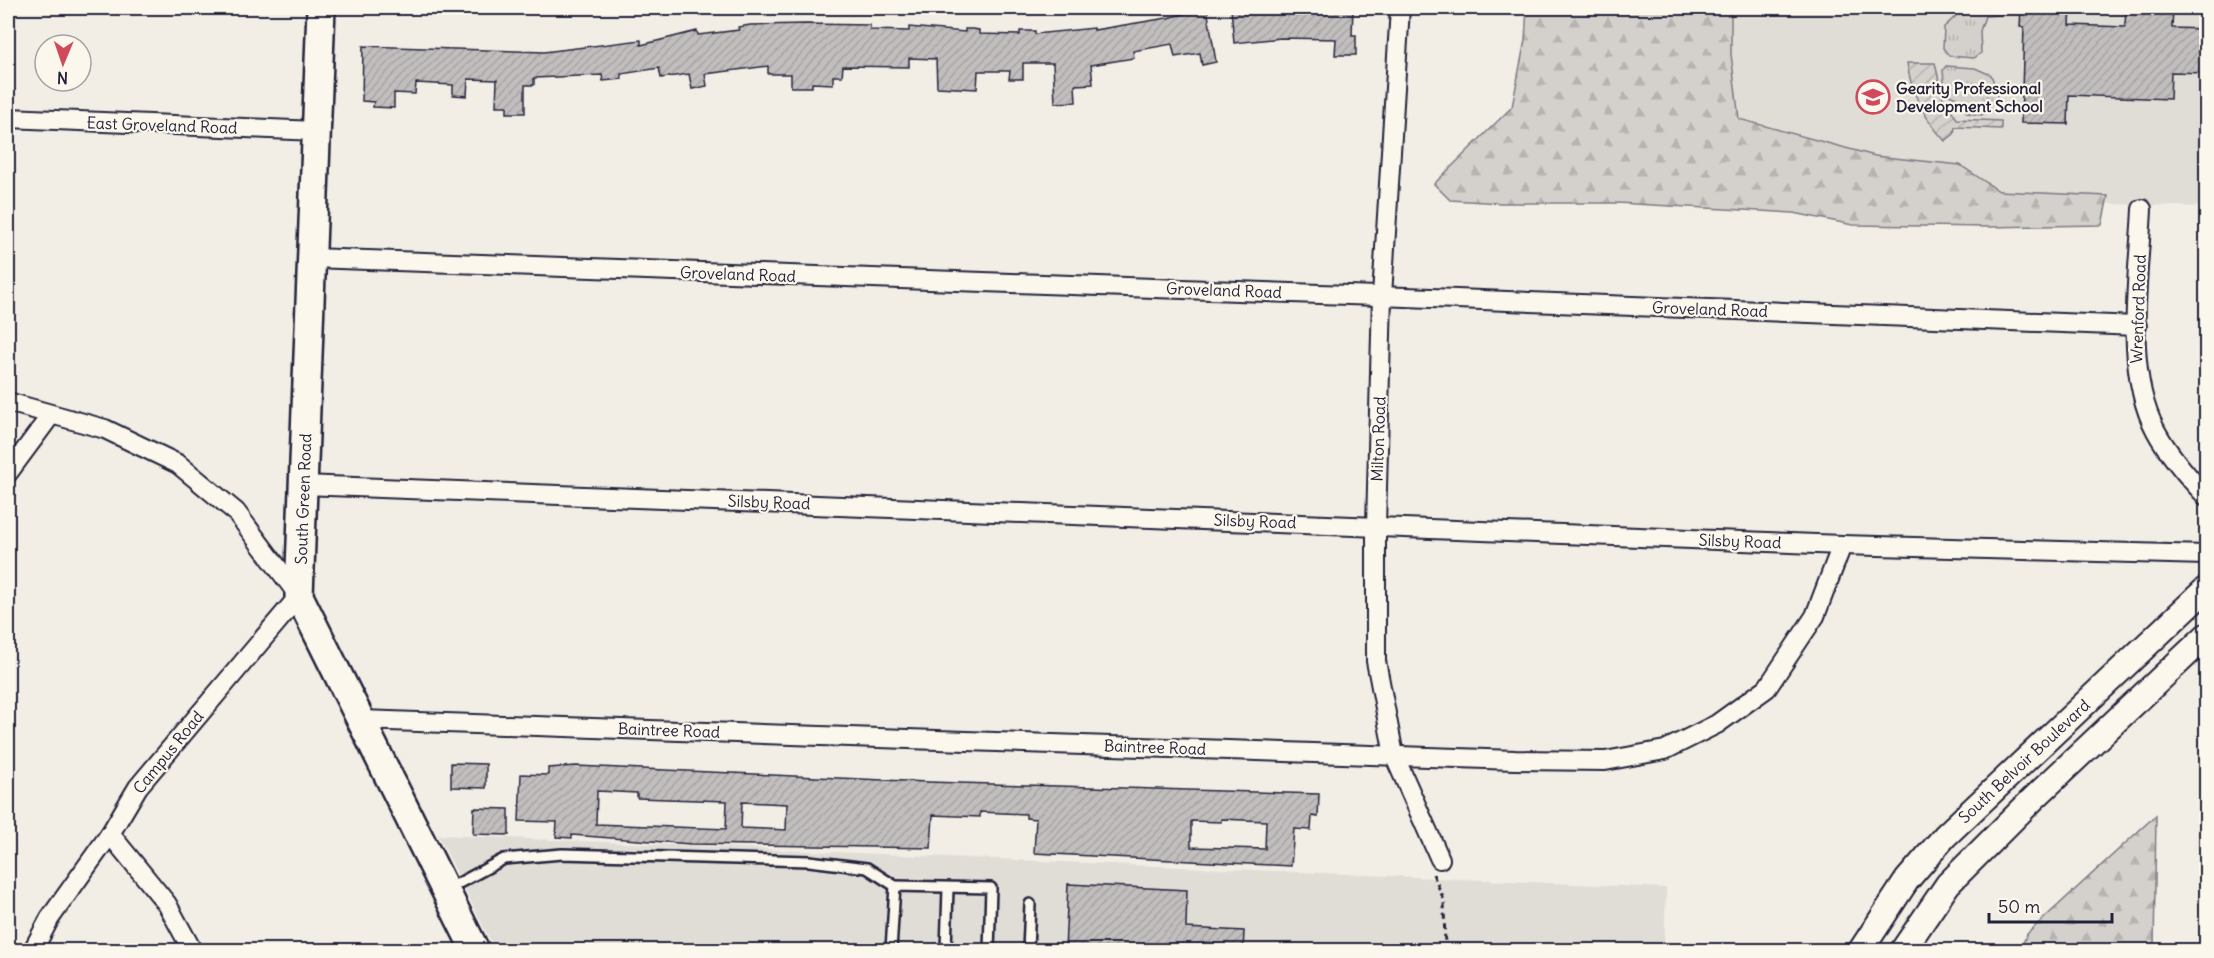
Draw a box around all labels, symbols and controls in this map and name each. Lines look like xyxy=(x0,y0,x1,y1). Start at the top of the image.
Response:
north arrow xyxy=(33,33,93,93)
text: N xyxy=(57,68,68,88)
place label: Gearity Professional Development School xyxy=(1896,78,2043,117)
school or university icon: Gearity Professional Development School xyxy=(1855,79,1891,115)
street label: East Groveland Road xyxy=(86,112,238,138)
street label: Wrenford Road xyxy=(2126,254,2150,364)
street label: Groveland Road xyxy=(680,262,796,286)
street label: Groveland Road xyxy=(1166,278,1282,302)
street label: Groveland Road xyxy=(1652,297,1768,321)
street label: Milton Road xyxy=(1367,396,1389,482)
street label: South Green Road xyxy=(291,433,315,565)
street label: Silsby Road xyxy=(727,491,811,513)
street label: Silsby Road xyxy=(1213,510,1297,532)
street label: Silsby Road xyxy=(1698,530,1782,552)
street label: South Belvoir Boulevard xyxy=(1954,695,2094,827)
street label: Campus Road xyxy=(129,707,207,797)
street label: Baintree Road xyxy=(618,718,720,742)
street label: Baintree Road xyxy=(1104,735,1206,759)
scale bar xyxy=(1989,886,2112,924)
text: 50 m xyxy=(1998,895,2040,918)

